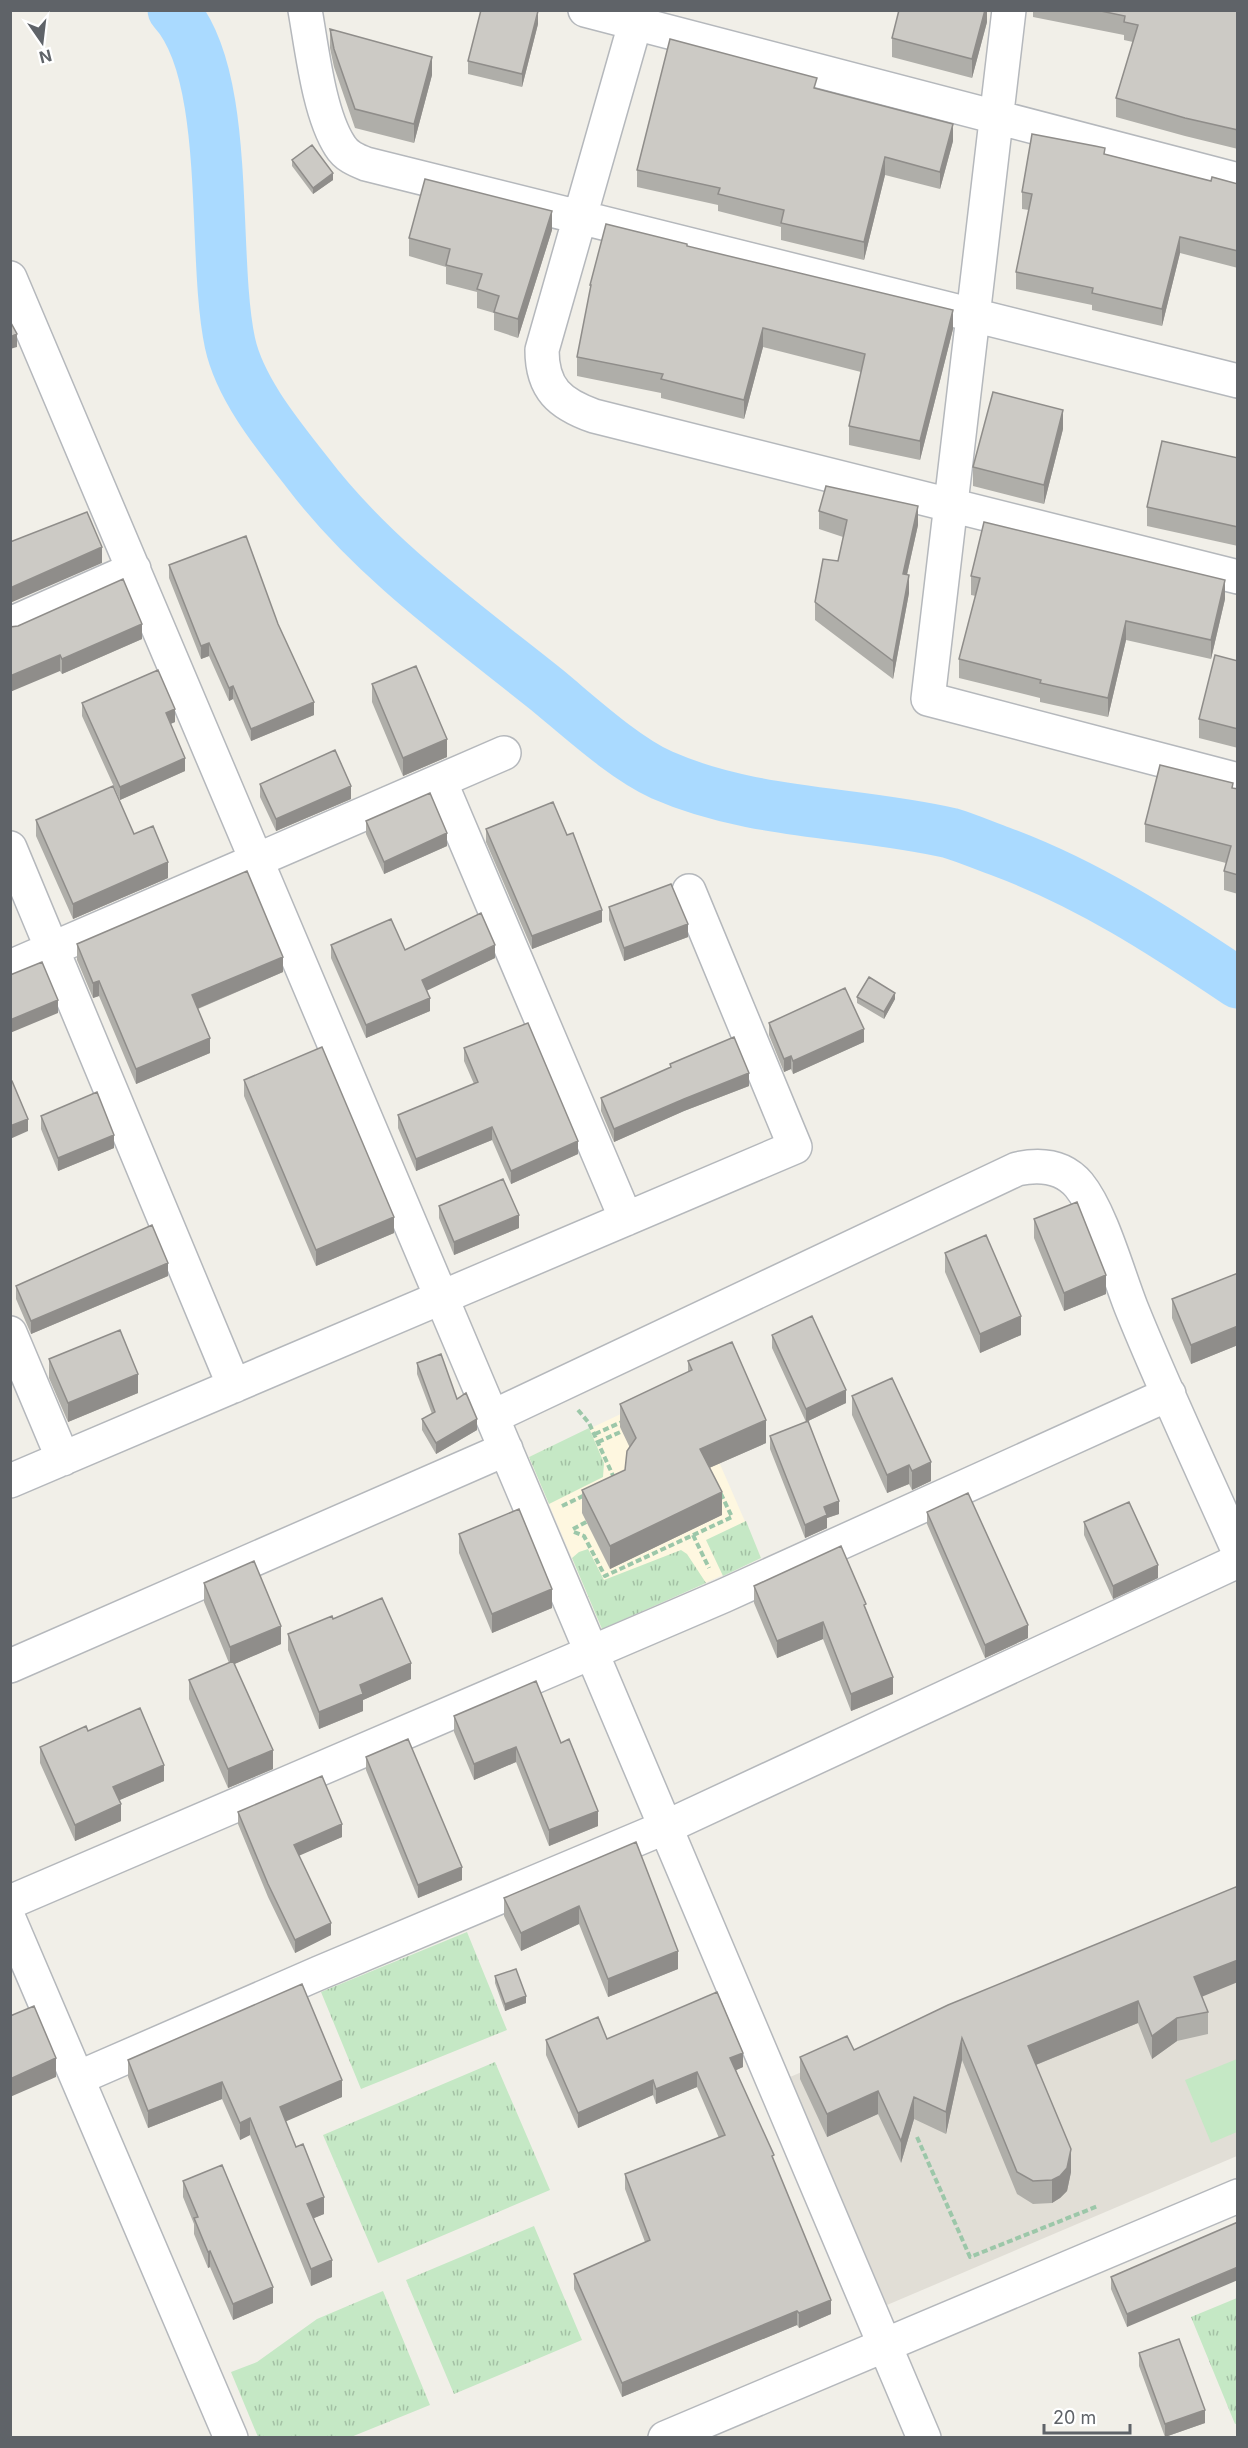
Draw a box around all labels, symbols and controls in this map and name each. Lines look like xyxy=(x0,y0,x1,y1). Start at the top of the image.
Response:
north arrow xyxy=(12,12,72,72)
text: N xyxy=(37,45,54,68)
scale bar xyxy=(1044,2397,1130,2435)
text: 20 m xyxy=(1053,2407,1096,2428)

